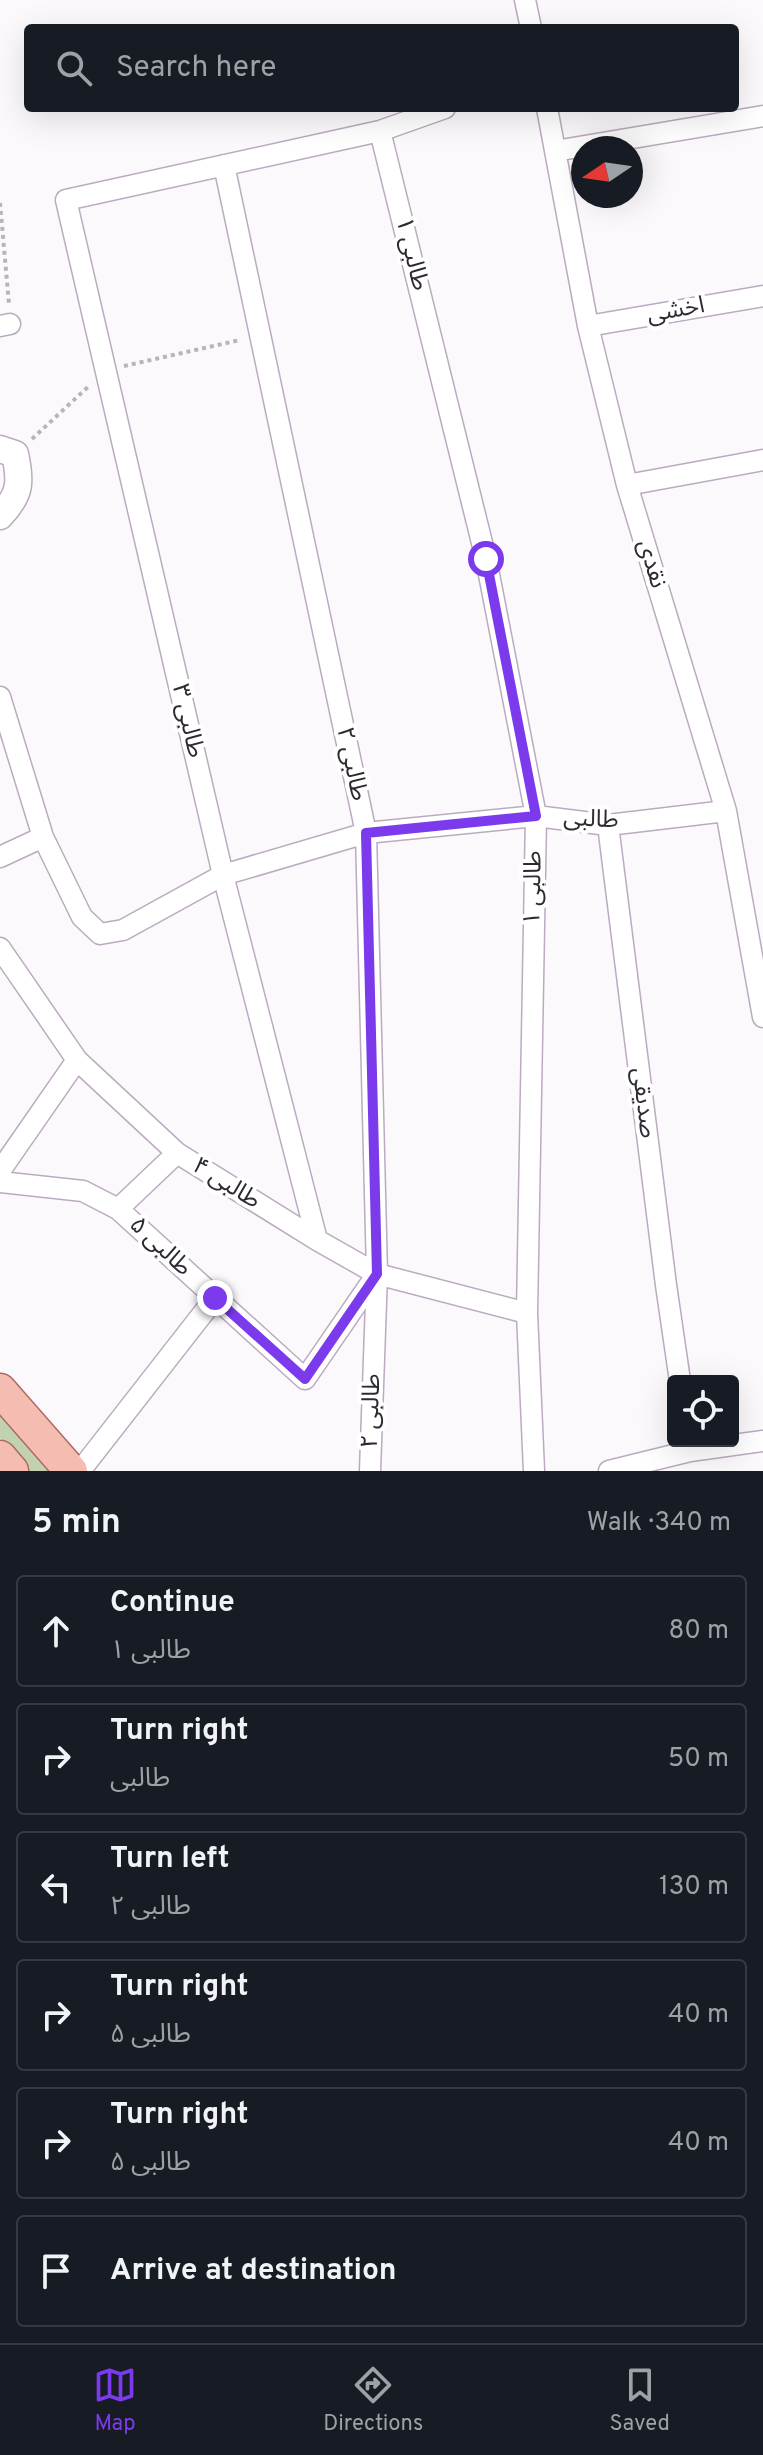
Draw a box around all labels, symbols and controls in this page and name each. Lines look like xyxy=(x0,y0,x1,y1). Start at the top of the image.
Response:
search box xyxy=(24,24,739,112)
icon: search xyxy=(52,46,96,90)
text: Search here xyxy=(116,50,276,87)
north arrow xyxy=(571,136,643,208)
street label: طالبی ۱ xyxy=(387,214,435,294)
street label: اخشی xyxy=(645,291,707,331)
street label: نقدی xyxy=(629,536,673,592)
route start xyxy=(468,541,504,577)
street label: طالبی ۳ xyxy=(164,681,210,761)
street label: طالبی ۲ xyxy=(329,724,373,804)
street label: طالبی xyxy=(563,804,619,836)
street label: طالبی ۱ xyxy=(518,850,550,926)
street label: صدیقی xyxy=(624,1066,662,1140)
street label: طالبی ۴ xyxy=(186,1151,266,1217)
street label: طالبی ۵ xyxy=(122,1211,198,1283)
route end xyxy=(197,1280,233,1316)
street label: طالبی ۲ xyxy=(356,1373,388,1449)
map controls xyxy=(667,1375,739,1447)
button: locate xyxy=(667,1375,739,1447)
text: 5 min xyxy=(32,1502,121,1545)
text: Walk · 340 m xyxy=(587,1507,731,1540)
text: Continue xyxy=(110,1585,235,1622)
icon: ahead xyxy=(34,1609,78,1653)
text: 80 m xyxy=(669,1615,729,1648)
text: طالبی ۱ xyxy=(110,1635,191,1668)
text: Turn right xyxy=(110,1713,248,1750)
icon: right xyxy=(34,1737,78,1781)
text: 50 m xyxy=(668,1743,729,1776)
text: طالبی xyxy=(110,1763,170,1796)
text: Turn left xyxy=(110,1841,230,1878)
icon: left xyxy=(34,1865,78,1909)
text: 130 m xyxy=(659,1871,729,1904)
text: طالبی ۲ xyxy=(110,1891,191,1924)
text: Turn right xyxy=(110,1969,248,2006)
icon: right xyxy=(34,1993,78,2037)
text: 40 m xyxy=(668,1999,729,2032)
text: طالبی ۵ xyxy=(110,2019,191,2052)
text: Turn right xyxy=(110,2097,248,2134)
icon: right xyxy=(34,2121,78,2165)
text: 40 m xyxy=(668,2127,729,2160)
text: طالبی ۵ xyxy=(110,2147,191,2180)
icon: arrive xyxy=(34,2249,78,2293)
text: Arrive at destination xyxy=(110,2253,396,2290)
tab: Map xyxy=(93,2363,137,2438)
tab: Directions xyxy=(323,2363,423,2438)
tab: Saved xyxy=(609,2363,670,2438)

